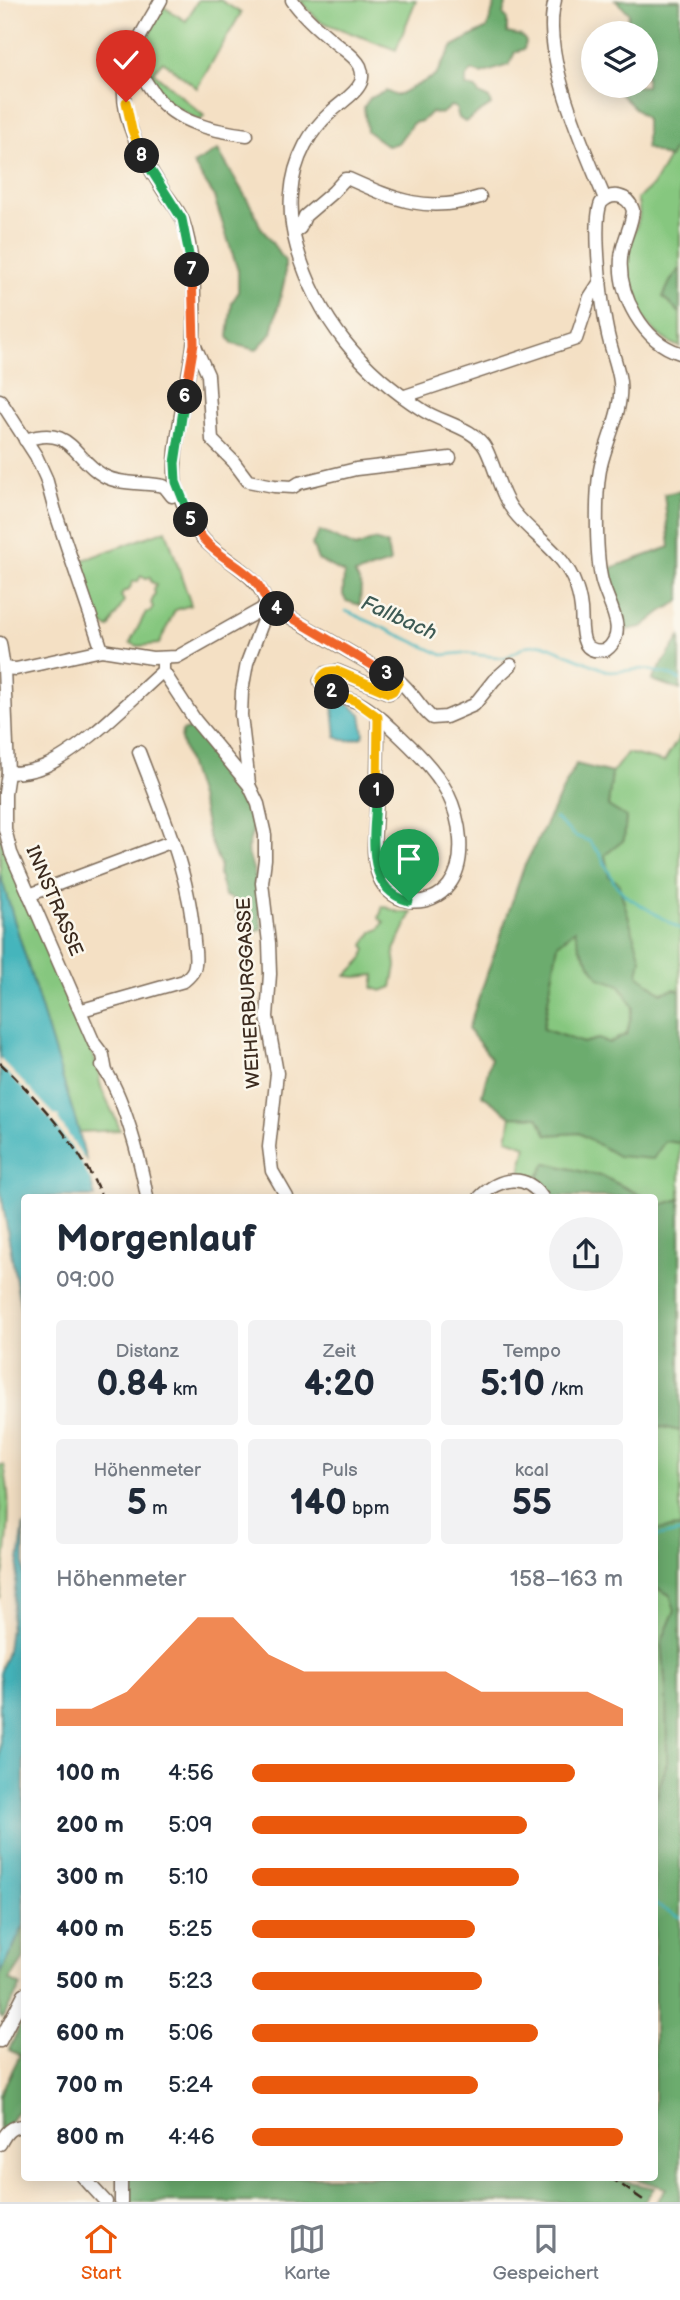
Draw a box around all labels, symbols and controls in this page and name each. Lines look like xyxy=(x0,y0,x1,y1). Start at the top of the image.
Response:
map controls xyxy=(581,21,658,98)
button: layers xyxy=(581,21,658,98)
pin xyxy=(96,30,156,102)
icon: check xyxy=(107,41,145,79)
pin: 8 xyxy=(124,138,160,174)
text: 8 xyxy=(136,144,147,167)
pin: 7 xyxy=(174,252,210,288)
text: 7 xyxy=(186,258,197,281)
pin: 6 xyxy=(168,380,202,414)
text: 6 xyxy=(179,385,190,408)
pin: 5 xyxy=(174,503,208,538)
text: 5 xyxy=(185,508,196,531)
water label: Fallbach xyxy=(357,590,441,646)
pin: 4 xyxy=(260,592,294,626)
text: 4 xyxy=(271,597,282,620)
pin: 3 xyxy=(370,656,404,692)
text: 3 xyxy=(381,662,392,685)
pin: 2 xyxy=(314,674,350,710)
text: 2 xyxy=(326,680,337,703)
pin: 1 xyxy=(360,774,394,808)
text: 1 xyxy=(373,779,381,802)
pin xyxy=(379,829,439,901)
icon: arrive xyxy=(390,840,428,878)
street label: INNSTRASSE xyxy=(20,842,88,960)
street label: WEIHERBURGGASSE xyxy=(233,897,265,1089)
text: Morgenlauf xyxy=(56,1217,256,1262)
button: share xyxy=(549,1217,623,1291)
text: 09:00 xyxy=(56,1266,115,1294)
text: Distanz xyxy=(115,1340,179,1363)
text: Zeit xyxy=(323,1340,356,1363)
text: Tempo xyxy=(503,1340,561,1363)
text: 0.84 xyxy=(97,1363,168,1406)
text: 4:20 xyxy=(304,1363,375,1406)
text: 5:10 xyxy=(480,1363,545,1406)
text: km xyxy=(168,1378,198,1401)
text: /km xyxy=(545,1378,584,1401)
text: Höhenmeter xyxy=(93,1459,201,1482)
text: Puls xyxy=(321,1459,358,1482)
text: kcal xyxy=(515,1459,549,1482)
text: 5 xyxy=(127,1482,147,1525)
text: 140 xyxy=(290,1482,347,1525)
text: 55 xyxy=(512,1482,552,1525)
text: m xyxy=(147,1497,168,1520)
text: bpm xyxy=(347,1497,389,1520)
text: Höhenmeter xyxy=(56,1565,186,1593)
text: 158–163 m xyxy=(510,1565,623,1593)
text: 100 m xyxy=(56,1759,120,1787)
text: 4:56 xyxy=(168,1759,214,1787)
text: 200 m xyxy=(56,1811,124,1839)
text: 5:09 xyxy=(168,1811,213,1839)
text: 300 m xyxy=(56,1863,124,1891)
text: 5:10 xyxy=(168,1863,208,1891)
text: 400 m xyxy=(56,1915,124,1943)
text: 5:25 xyxy=(168,1915,213,1943)
text: 500 m xyxy=(56,1967,124,1995)
text: 5:23 xyxy=(168,1967,213,1995)
text: 600 m xyxy=(56,2019,124,2047)
text: 5:06 xyxy=(168,2019,213,2047)
text: 700 m xyxy=(56,2071,123,2099)
text: 5:24 xyxy=(168,2071,213,2099)
text: 800 m xyxy=(56,2123,124,2151)
text: 4:46 xyxy=(168,2123,215,2151)
tab: Start xyxy=(81,2220,122,2285)
tab: Karte xyxy=(284,2220,330,2285)
tab: Gespeichert xyxy=(492,2220,599,2285)

